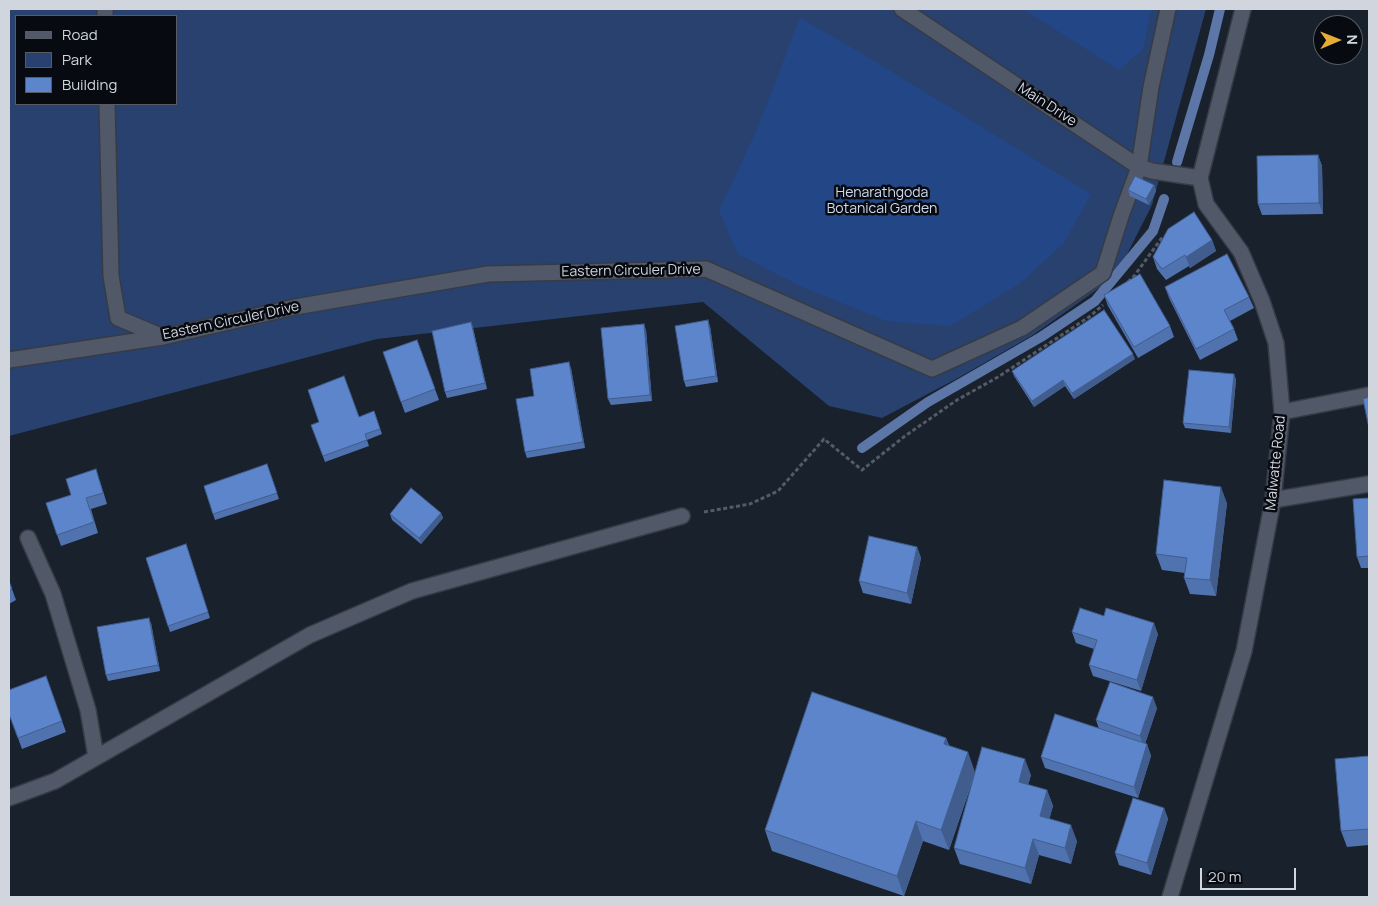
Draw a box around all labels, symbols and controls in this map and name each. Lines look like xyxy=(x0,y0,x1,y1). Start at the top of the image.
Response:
legend xyxy=(15,15,178,105)
north arrow xyxy=(1313,15,1363,65)
text: Road xyxy=(62,24,98,45)
text: N xyxy=(1343,35,1362,45)
text: Park xyxy=(62,49,92,70)
text: Building xyxy=(62,74,117,95)
street label: Main Drive xyxy=(1014,80,1080,130)
park label: Henarathgoda Botanical Garden xyxy=(827,185,937,218)
street label: Eastern Circuler Drive xyxy=(561,261,701,281)
street label: Eastern Circuler Drive xyxy=(161,298,301,344)
street label: Malwatte Road xyxy=(1263,415,1289,511)
scale bar xyxy=(1203,858,1299,890)
text: 20 m xyxy=(1208,866,1241,887)

